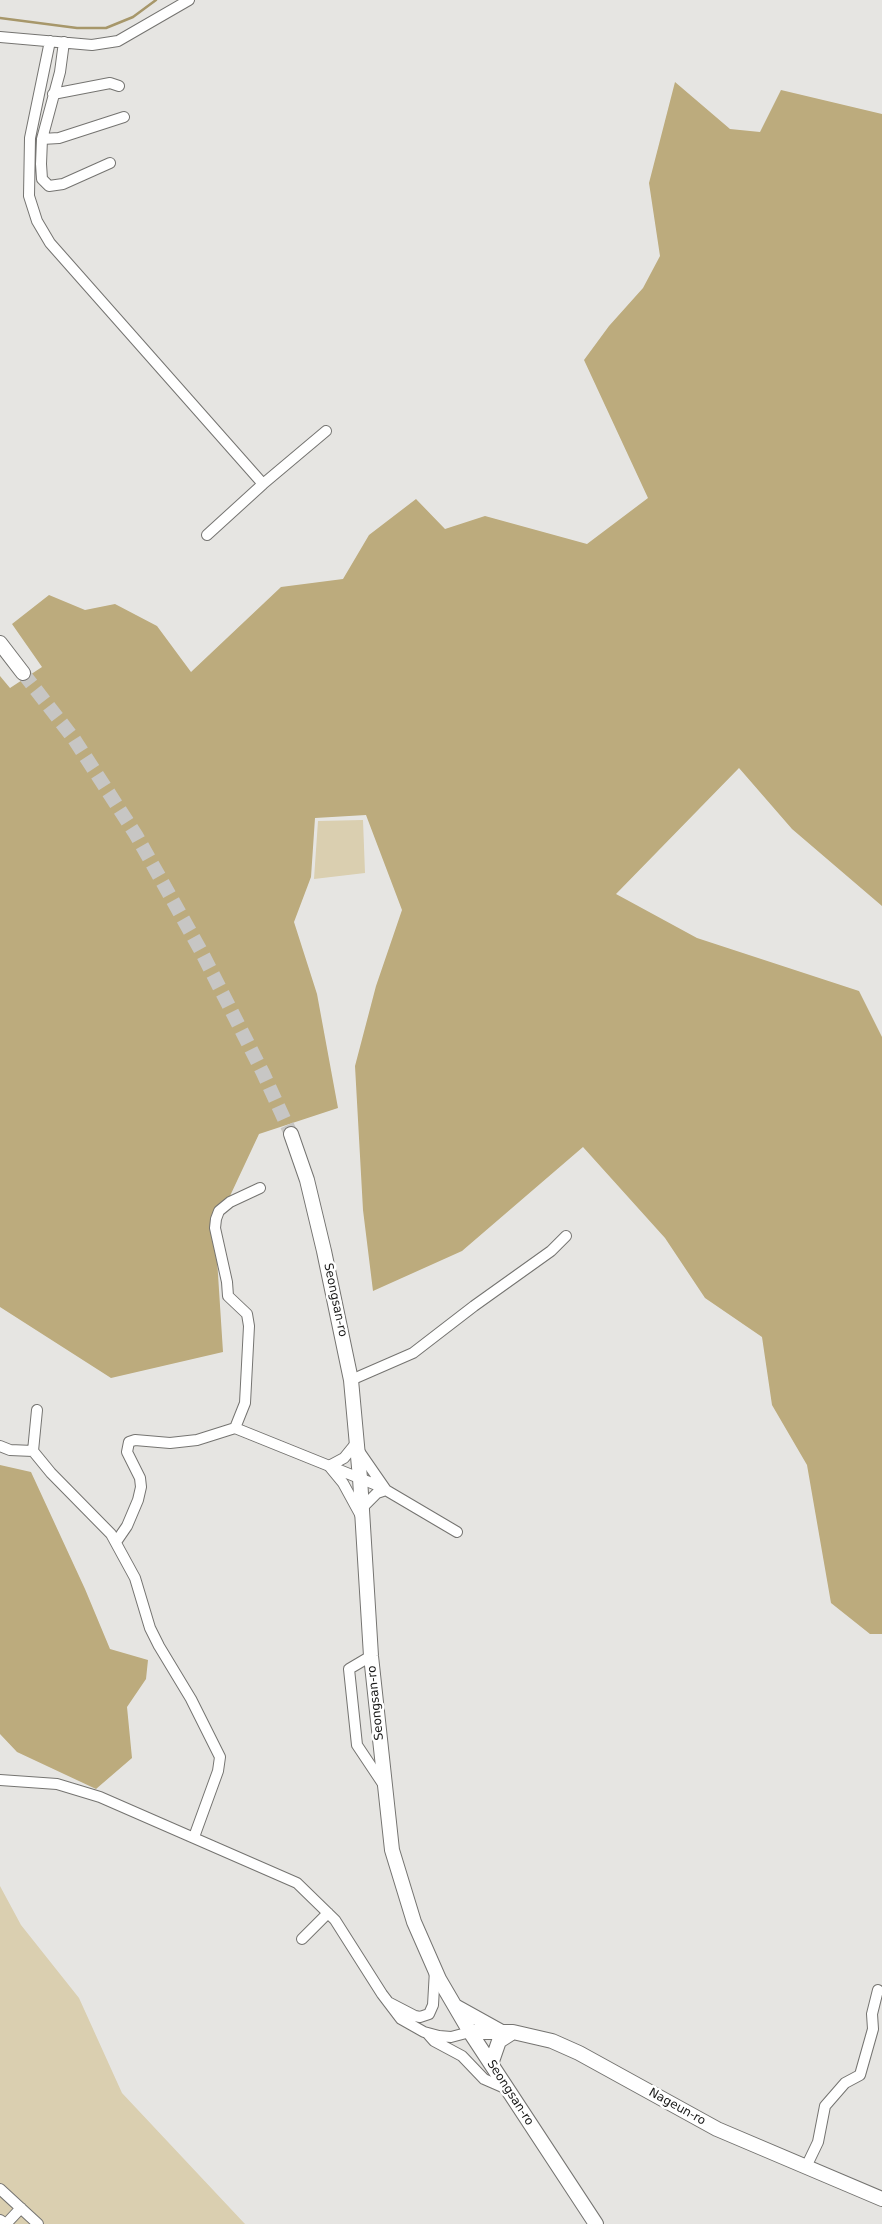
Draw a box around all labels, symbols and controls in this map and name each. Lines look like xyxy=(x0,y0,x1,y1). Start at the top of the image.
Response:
street label: Seongsan-ro xyxy=(320,1262,350,1338)
street label: Seongsan-ro xyxy=(365,1665,387,1741)
street label: Seongsan-ro xyxy=(484,2058,536,2128)
street label: Nageun-ro xyxy=(646,2085,708,2129)

